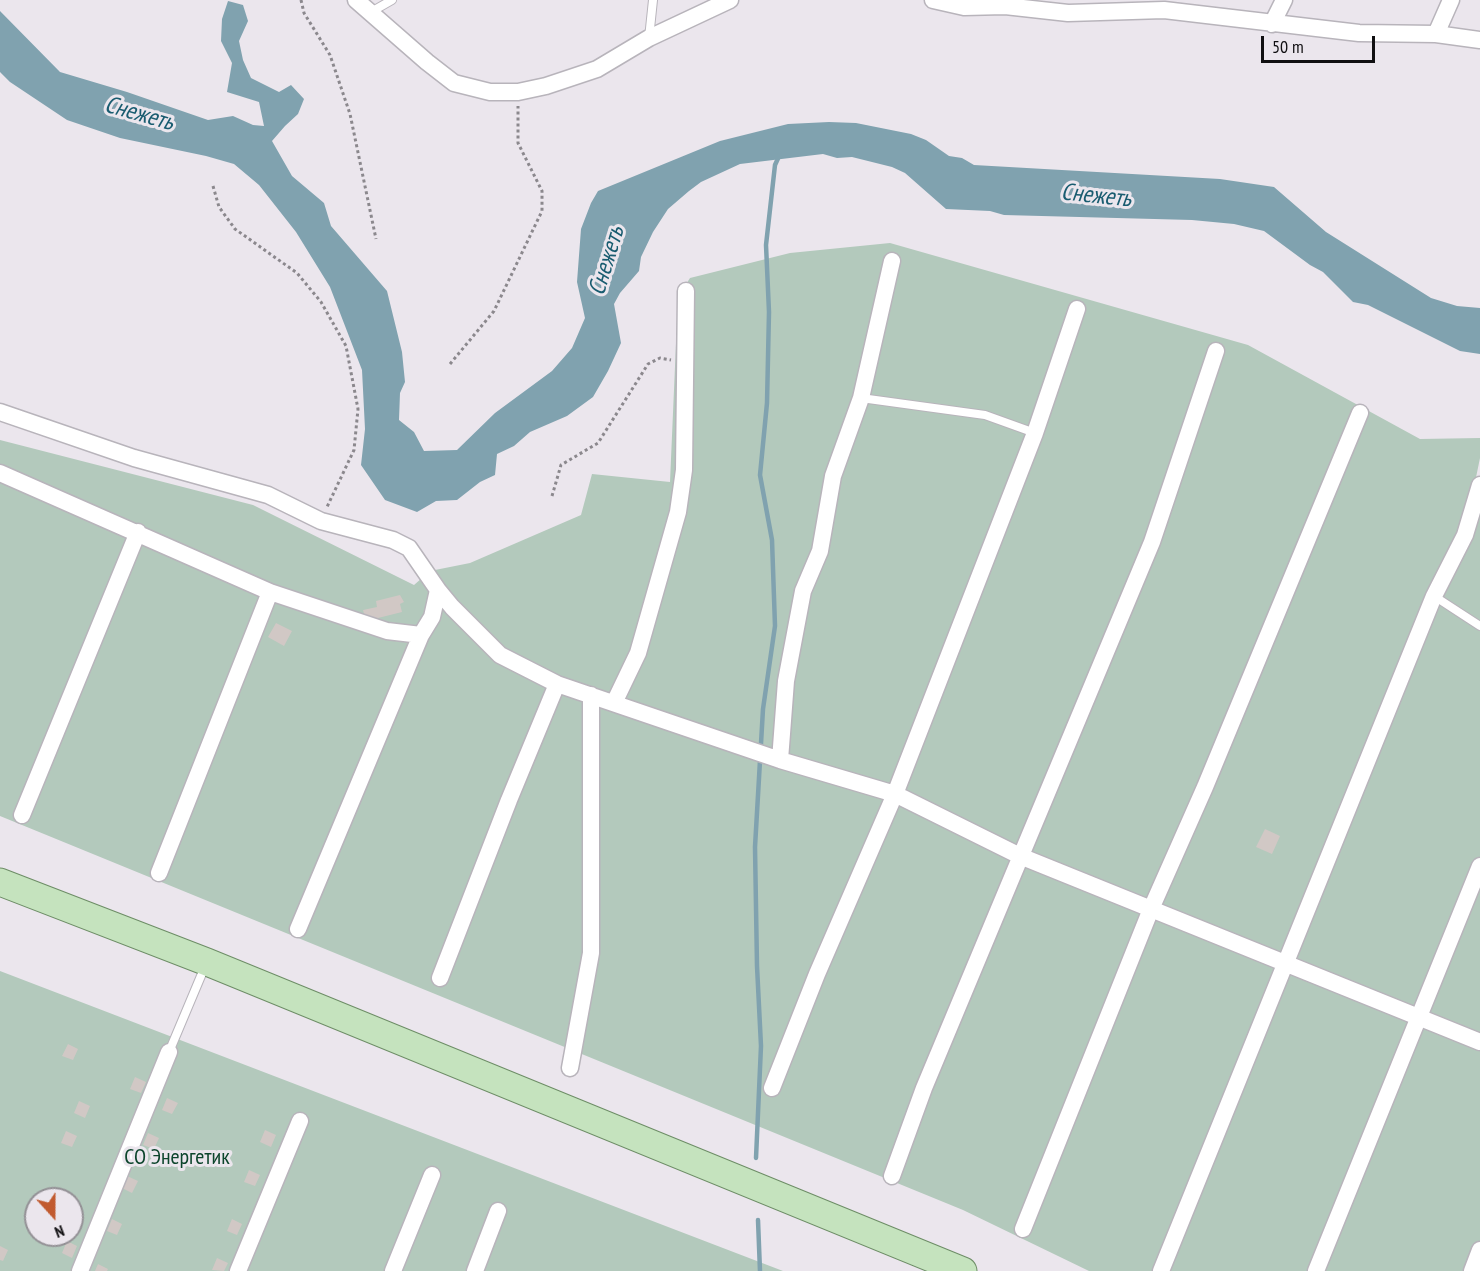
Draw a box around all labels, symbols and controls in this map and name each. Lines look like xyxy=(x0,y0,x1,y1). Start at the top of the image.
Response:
scale bar xyxy=(1264,24,1378,62)
text: 50 m xyxy=(1272,35,1304,58)
water label: Снежеть xyxy=(101,90,177,138)
water label: Снежеть xyxy=(1059,178,1133,214)
water label: Снежеть xyxy=(583,223,631,299)
park label: СО Энергетик xyxy=(124,1145,230,1171)
north arrow xyxy=(24,1187,84,1247)
text: N xyxy=(52,1221,67,1243)

